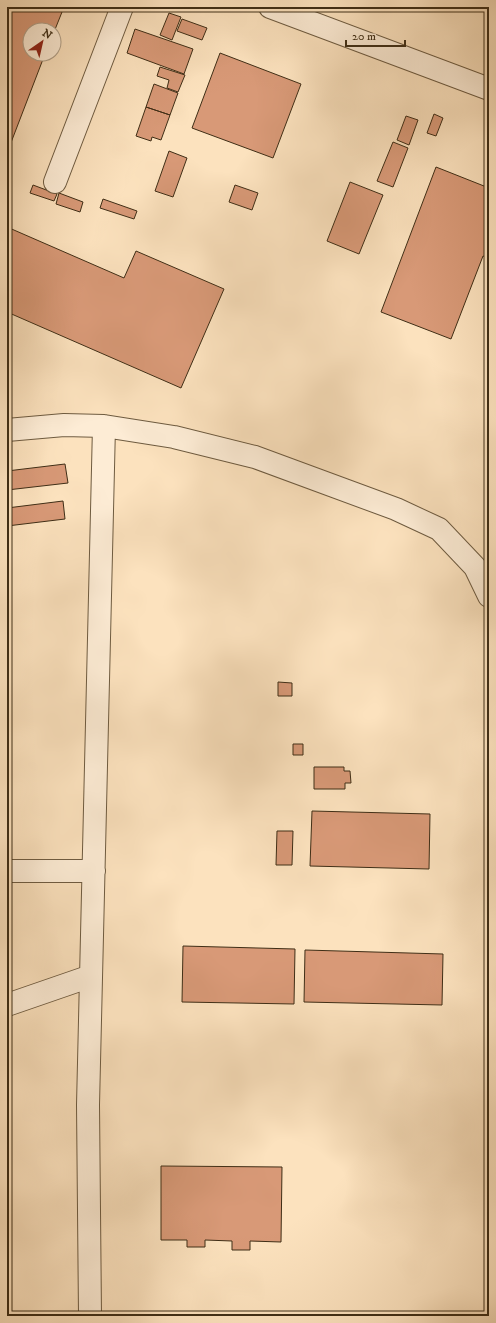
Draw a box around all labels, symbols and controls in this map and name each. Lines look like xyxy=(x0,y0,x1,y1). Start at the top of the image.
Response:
north arrow xyxy=(22,22,62,62)
scale bar xyxy=(346,22,405,48)
text: N xyxy=(39,26,55,43)
text: 20 m xyxy=(352,29,376,44)

